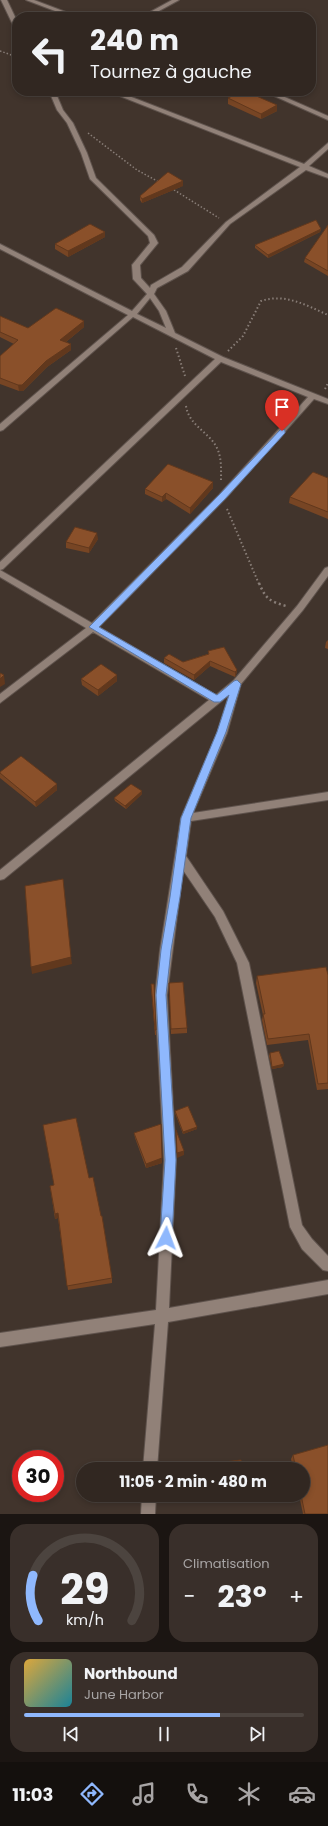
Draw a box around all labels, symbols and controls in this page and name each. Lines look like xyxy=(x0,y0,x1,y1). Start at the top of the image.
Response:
text: 240 m xyxy=(90,21,179,60)
icon: left xyxy=(24,28,76,80)
text: Tournez à gauche xyxy=(90,59,252,84)
pin xyxy=(265,390,299,431)
icon: arrive xyxy=(271,396,293,418)
position arrow xyxy=(145,1217,187,1259)
speed limit sign: 30 xyxy=(12,1450,64,1502)
text: 11:05 · 2 min · 480 m xyxy=(119,1471,267,1492)
text: Climatisation xyxy=(183,1554,270,1573)
text: 29 xyxy=(60,1560,109,1619)
text: 23° xyxy=(217,1575,267,1618)
text: − xyxy=(183,1581,195,1612)
text: + xyxy=(289,1581,304,1612)
text: km/h xyxy=(65,1610,104,1630)
text: Northbound xyxy=(84,1663,178,1684)
text: June Harbor xyxy=(84,1685,164,1704)
icon: previous xyxy=(60,1723,82,1745)
icon: pause xyxy=(153,1723,175,1745)
icon: next xyxy=(246,1723,268,1745)
icon: directions xyxy=(78,1780,106,1808)
icon: music xyxy=(130,1780,158,1808)
icon: phone xyxy=(183,1780,211,1808)
icon: climate xyxy=(235,1780,263,1808)
icon: car xyxy=(288,1780,316,1808)
text: 11:03 xyxy=(12,1782,54,1807)

